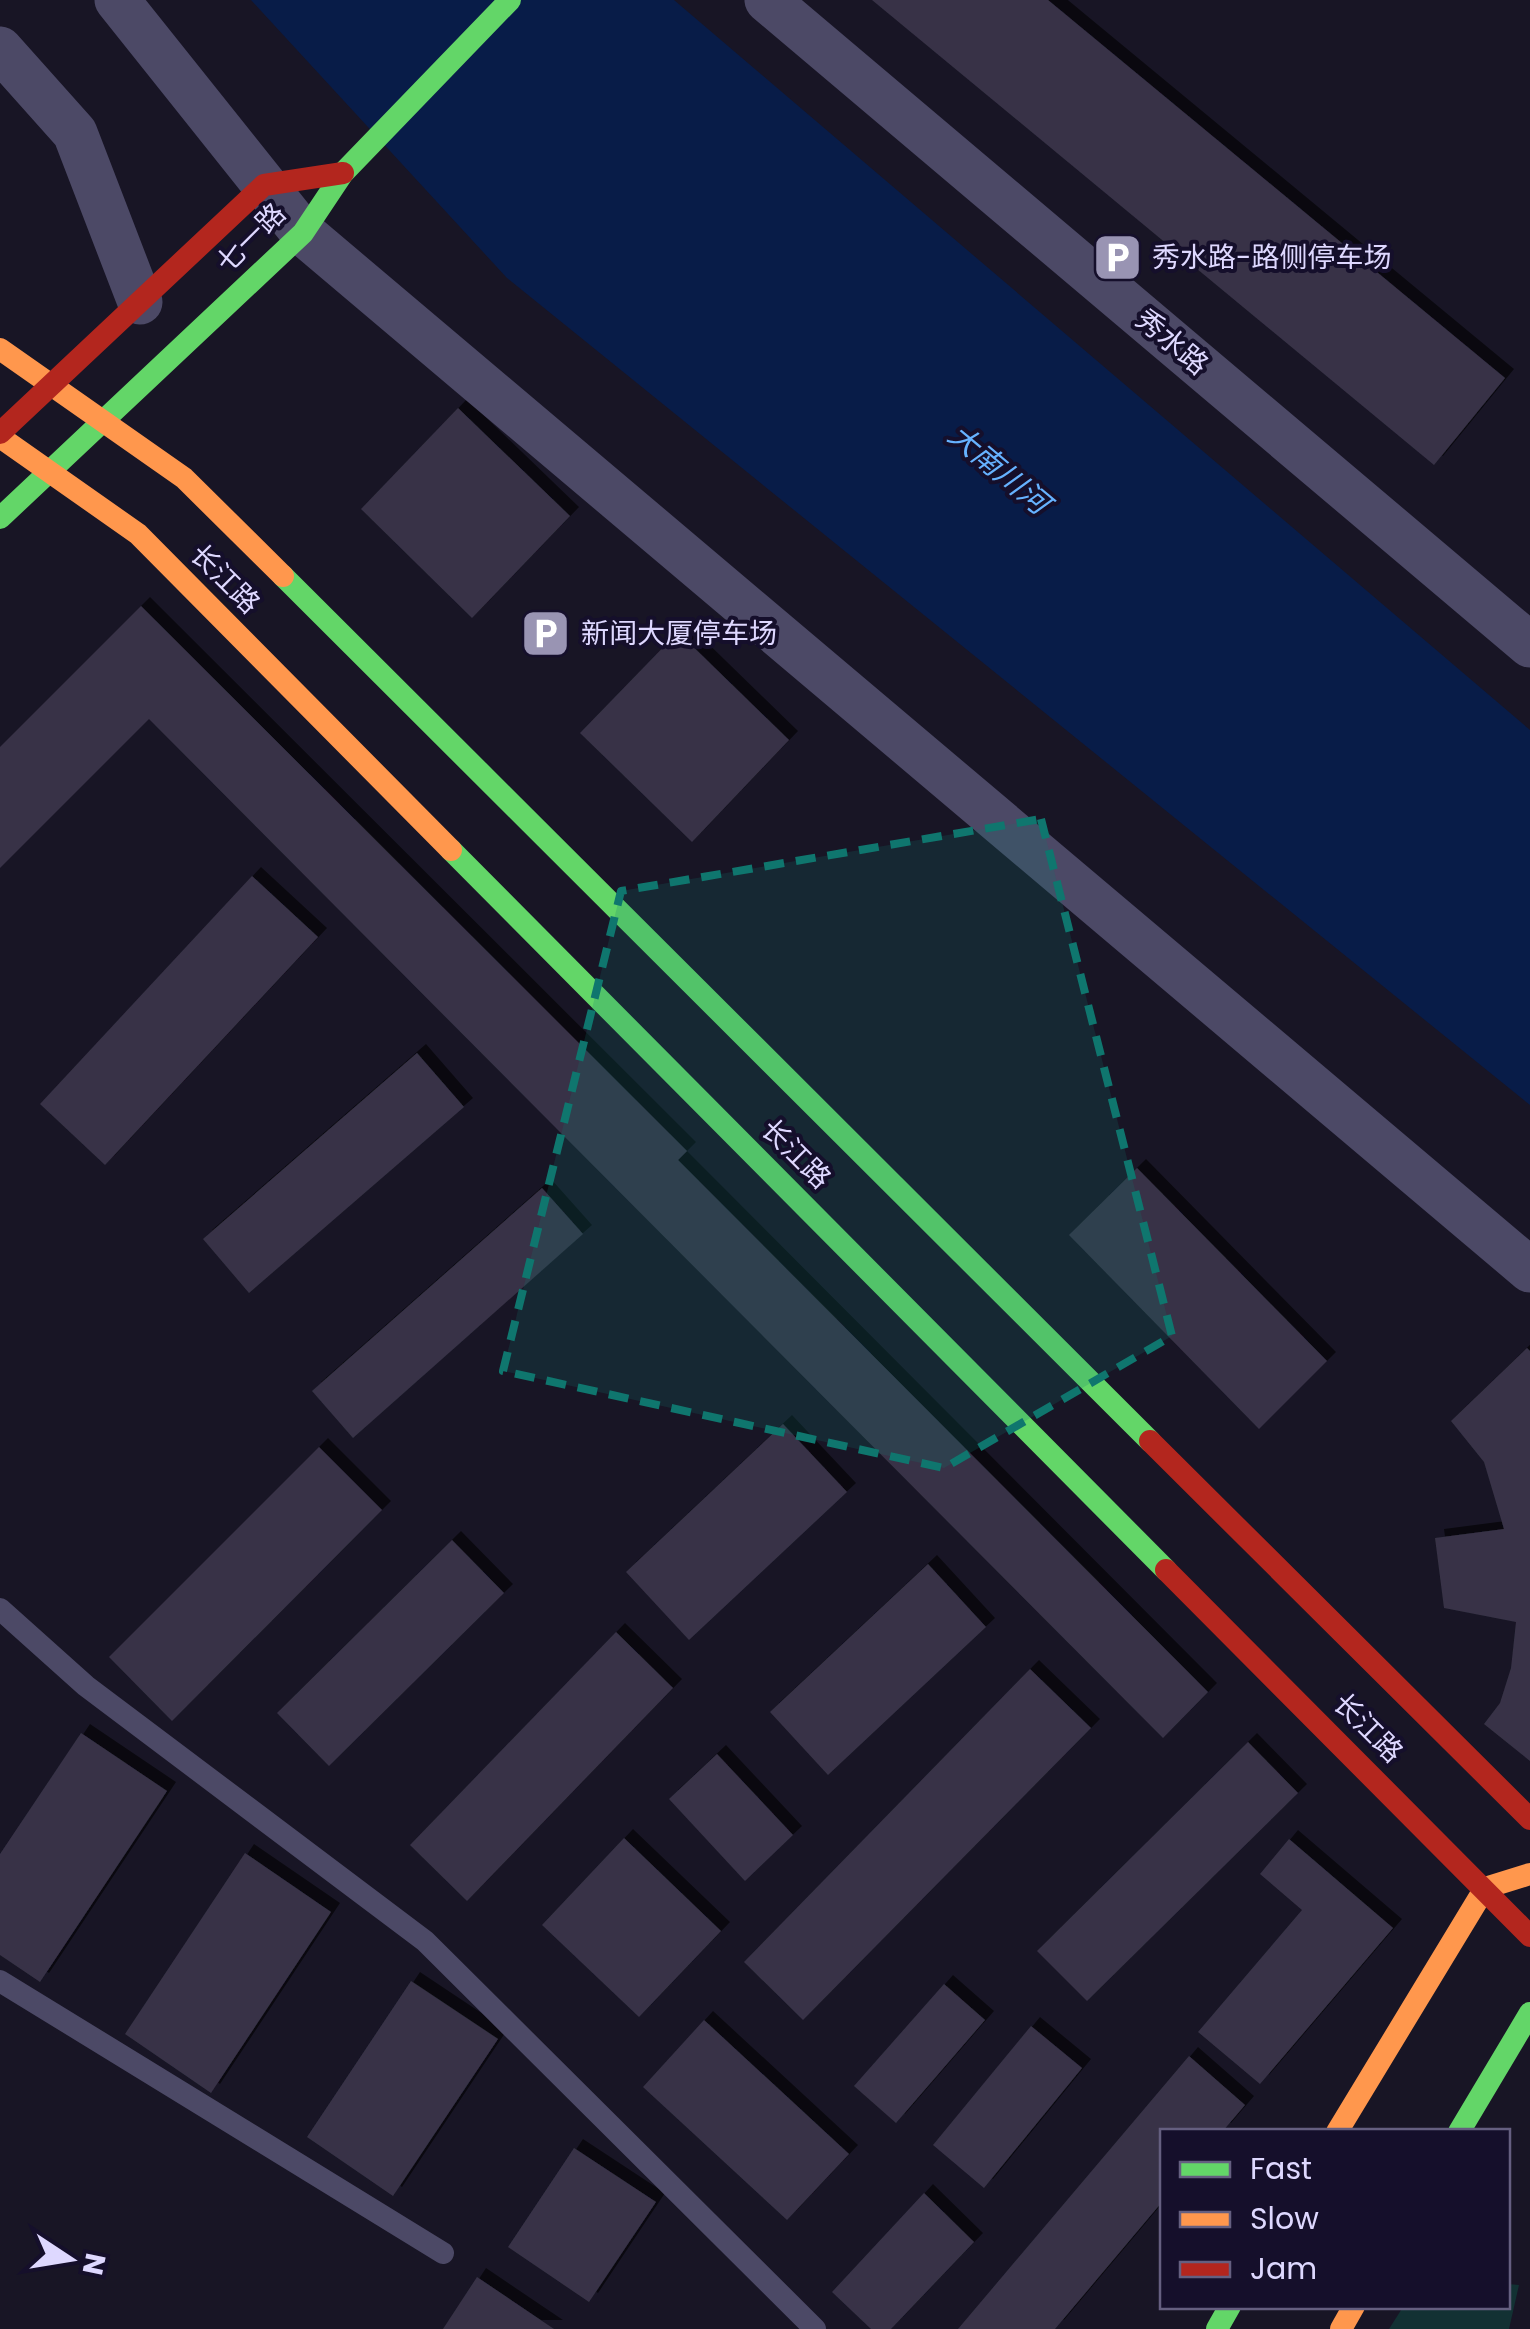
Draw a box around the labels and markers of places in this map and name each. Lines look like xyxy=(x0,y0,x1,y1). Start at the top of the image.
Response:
parking icon: 秀水路-路侧停车场 xyxy=(1091,231,1143,283)
place label: 秀水路-路侧停车场 xyxy=(1152,238,1391,277)
parking icon: 新闻大厦停车场 xyxy=(520,607,572,659)
place label: 新闻大厦停车场 xyxy=(581,614,777,653)

